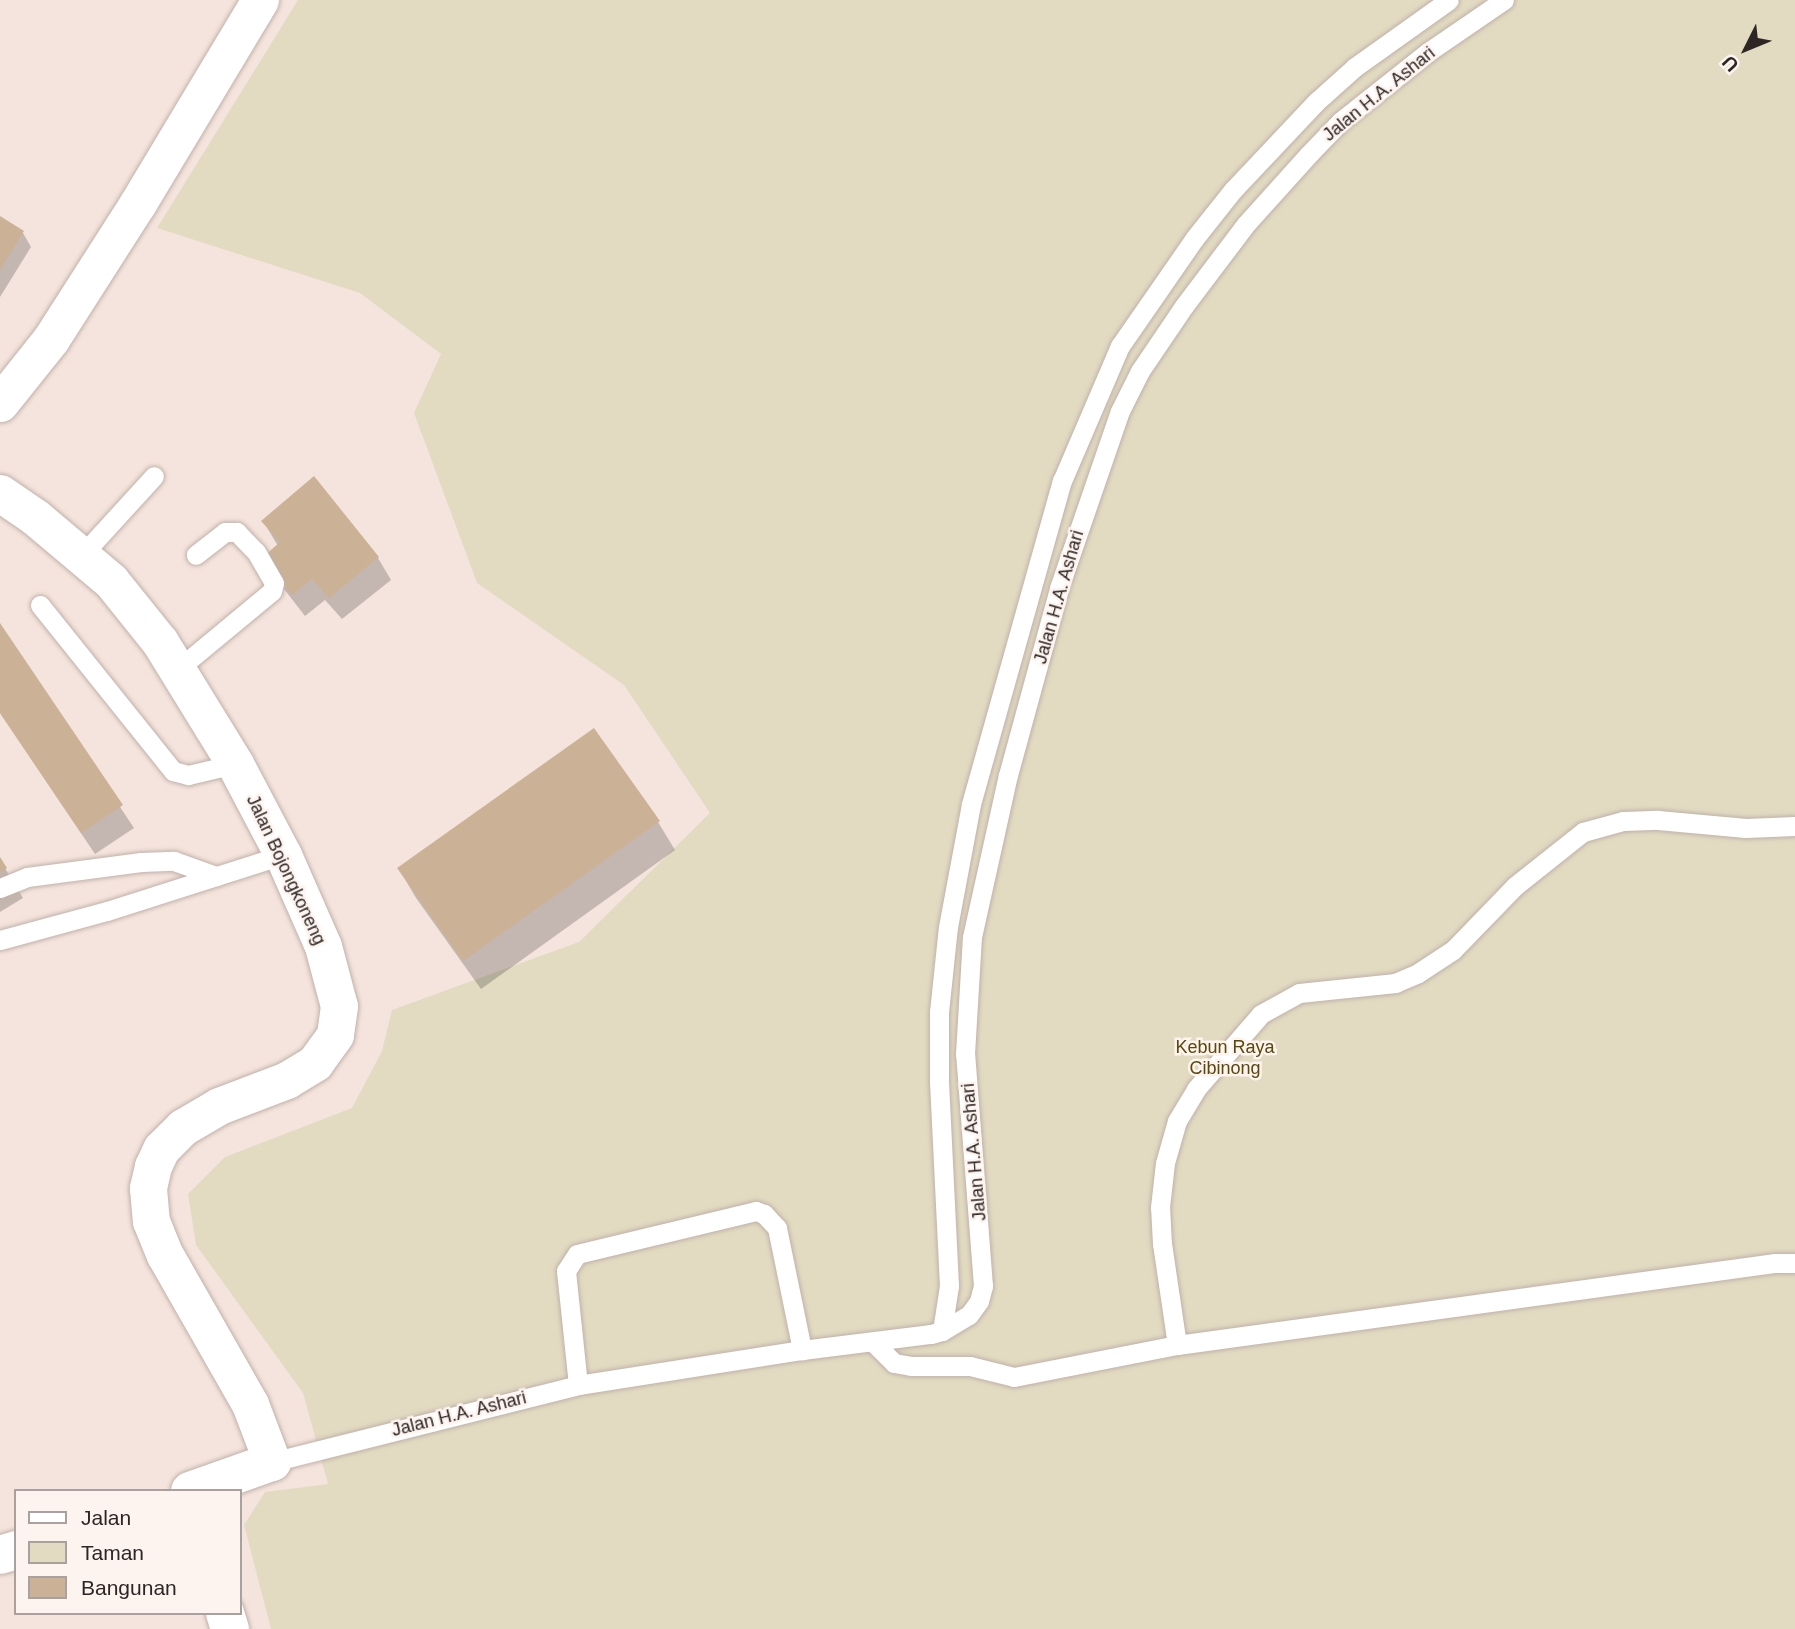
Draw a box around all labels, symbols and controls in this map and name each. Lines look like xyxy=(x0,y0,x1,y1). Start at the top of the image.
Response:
north arrow xyxy=(1711,14,1781,84)
street label: Jalan H.A. Ashari xyxy=(1318,42,1440,146)
text: U xyxy=(1718,51,1743,76)
street label: Jalan H.A. Ashari xyxy=(1029,527,1089,667)
street label: Jalan Bojongkoneng xyxy=(242,792,330,948)
park label: Kebun Raya Cibinong xyxy=(1175,1037,1275,1080)
street label: Jalan H.A. Ashari xyxy=(957,1082,991,1222)
street label: Jalan H.A. Ashari xyxy=(389,1387,529,1441)
legend xyxy=(14,1489,242,1615)
text: Jalan xyxy=(81,1506,131,1529)
text: Taman xyxy=(81,1541,144,1564)
text: Bangunan xyxy=(81,1576,177,1599)

